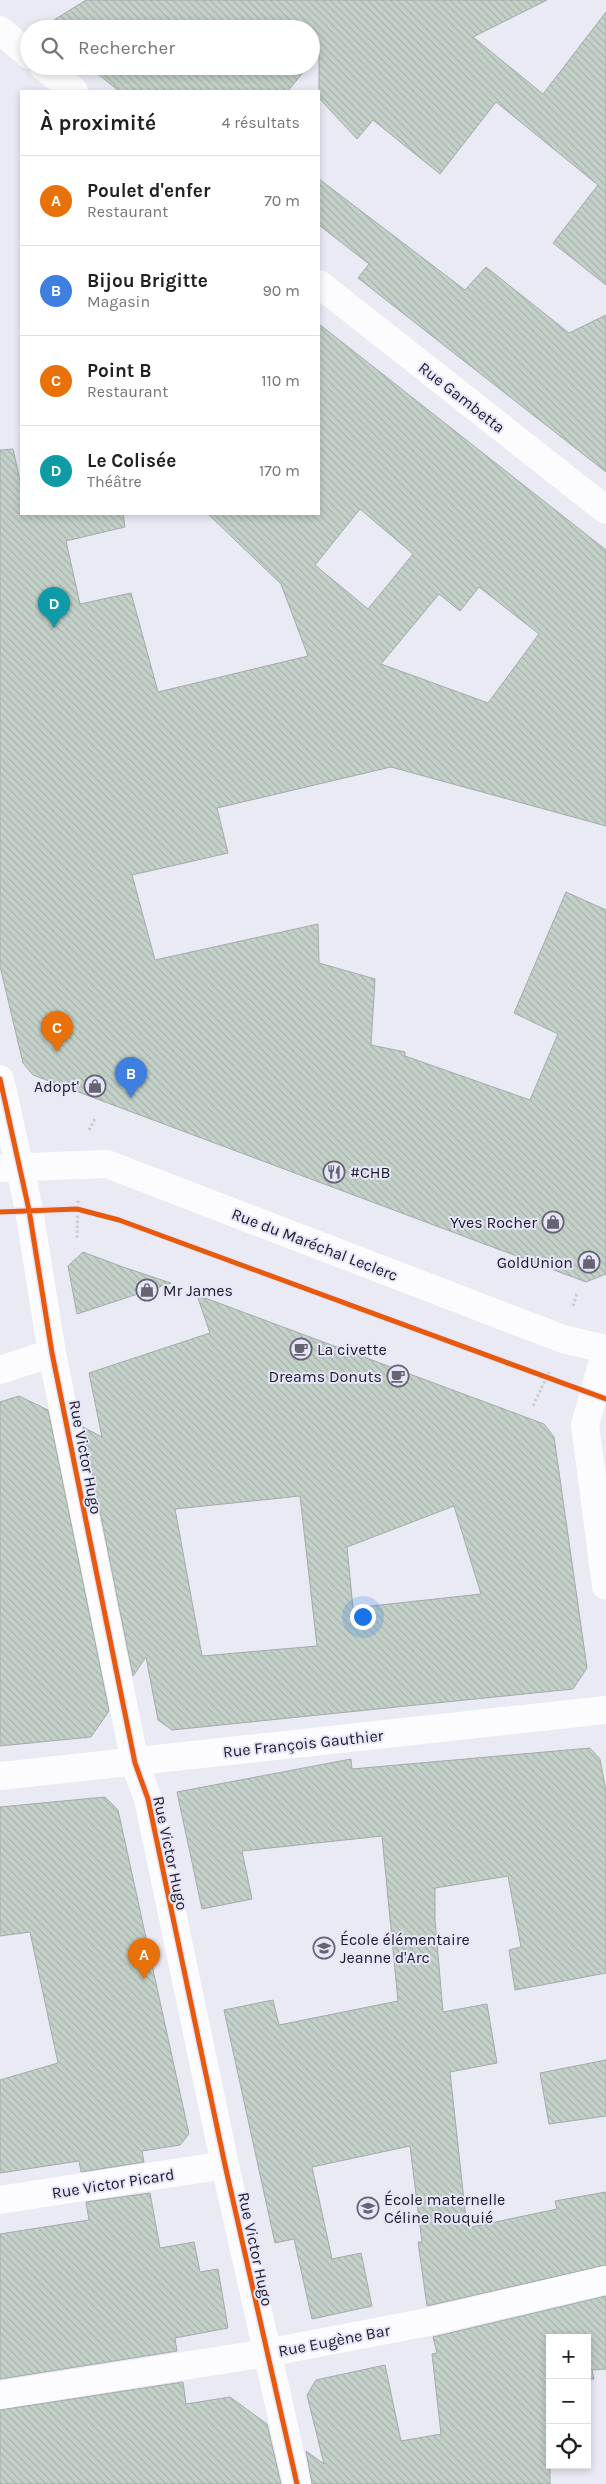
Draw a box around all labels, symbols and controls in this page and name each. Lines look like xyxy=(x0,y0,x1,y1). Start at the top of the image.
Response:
search box xyxy=(20,20,320,75)
icon: search xyxy=(38,34,66,62)
text: Rechercher xyxy=(78,37,175,59)
text: À proximité xyxy=(40,111,156,135)
text: 4 résultats xyxy=(221,113,300,132)
text: Poulet d'enfer xyxy=(87,180,210,202)
text: A xyxy=(51,191,61,210)
text: 70 m xyxy=(264,191,300,210)
text: Restaurant xyxy=(87,202,168,221)
text: Bijou Brigitte xyxy=(87,270,208,292)
text: B xyxy=(51,281,61,300)
text: 90 m xyxy=(262,281,300,300)
text: Magasin xyxy=(87,292,150,311)
street label: Rue Gambetta xyxy=(415,358,509,437)
text: Point B xyxy=(87,360,151,382)
text: C xyxy=(51,371,61,390)
text: 110 m xyxy=(261,371,300,390)
text: Restaurant xyxy=(87,382,168,401)
text: Le Colisée xyxy=(87,450,176,472)
text: D xyxy=(51,461,61,480)
text: 170 m xyxy=(259,461,300,480)
text: Théâtre xyxy=(87,472,142,491)
pin: D xyxy=(38,587,70,628)
pin: C xyxy=(41,1011,73,1052)
pin: B xyxy=(115,1057,147,1098)
shop icon: Adopt' xyxy=(83,1074,107,1098)
place label: Adopt' xyxy=(34,1077,79,1096)
restaurant icon: #CHB xyxy=(322,1160,346,1184)
place label: #CHB xyxy=(350,1163,390,1182)
street label: Rue du Maréchal Leclerc xyxy=(229,1204,401,1285)
shop icon: Yves Rocher xyxy=(541,1210,565,1234)
place label: Yves Rocher xyxy=(450,1213,537,1232)
shop icon: GoldUnion xyxy=(577,1250,601,1274)
place label: GoldUnion xyxy=(497,1253,573,1272)
shop icon: Mr James xyxy=(135,1278,159,1302)
place label: Mr James xyxy=(163,1281,233,1300)
cafe icon: La civette xyxy=(289,1337,313,1361)
place label: La civette xyxy=(317,1340,387,1359)
cafe icon: Dreams Donuts xyxy=(386,1364,410,1388)
place label: Dreams Donuts xyxy=(268,1367,382,1386)
street label: Rue Victor Hugo xyxy=(65,1398,106,1516)
your location xyxy=(350,1604,376,1630)
street label: Rue François Gauthier xyxy=(222,1726,384,1761)
street label: Rue Victor Hugo xyxy=(149,1794,192,1912)
place label: École élémentaire Jeanne d'Arc xyxy=(340,1930,470,1967)
school or university icon: École élémentaire Jeanne d'Arc xyxy=(312,1936,336,1960)
pin: A xyxy=(128,1938,160,1979)
street label: Rue Victor Picard xyxy=(50,2164,176,2203)
street label: Rue Victor Hugo xyxy=(234,2190,277,2308)
place label: École maternelle Céline Rouquié xyxy=(384,2190,505,2227)
school or university icon: École maternelle Céline Rouquié xyxy=(356,2196,380,2220)
street label: Rue Eugène Bar xyxy=(277,2320,392,2361)
map controls xyxy=(546,2334,591,2469)
button: + xyxy=(546,2334,591,2379)
button: − xyxy=(546,2379,591,2424)
button: locate xyxy=(546,2424,591,2469)

